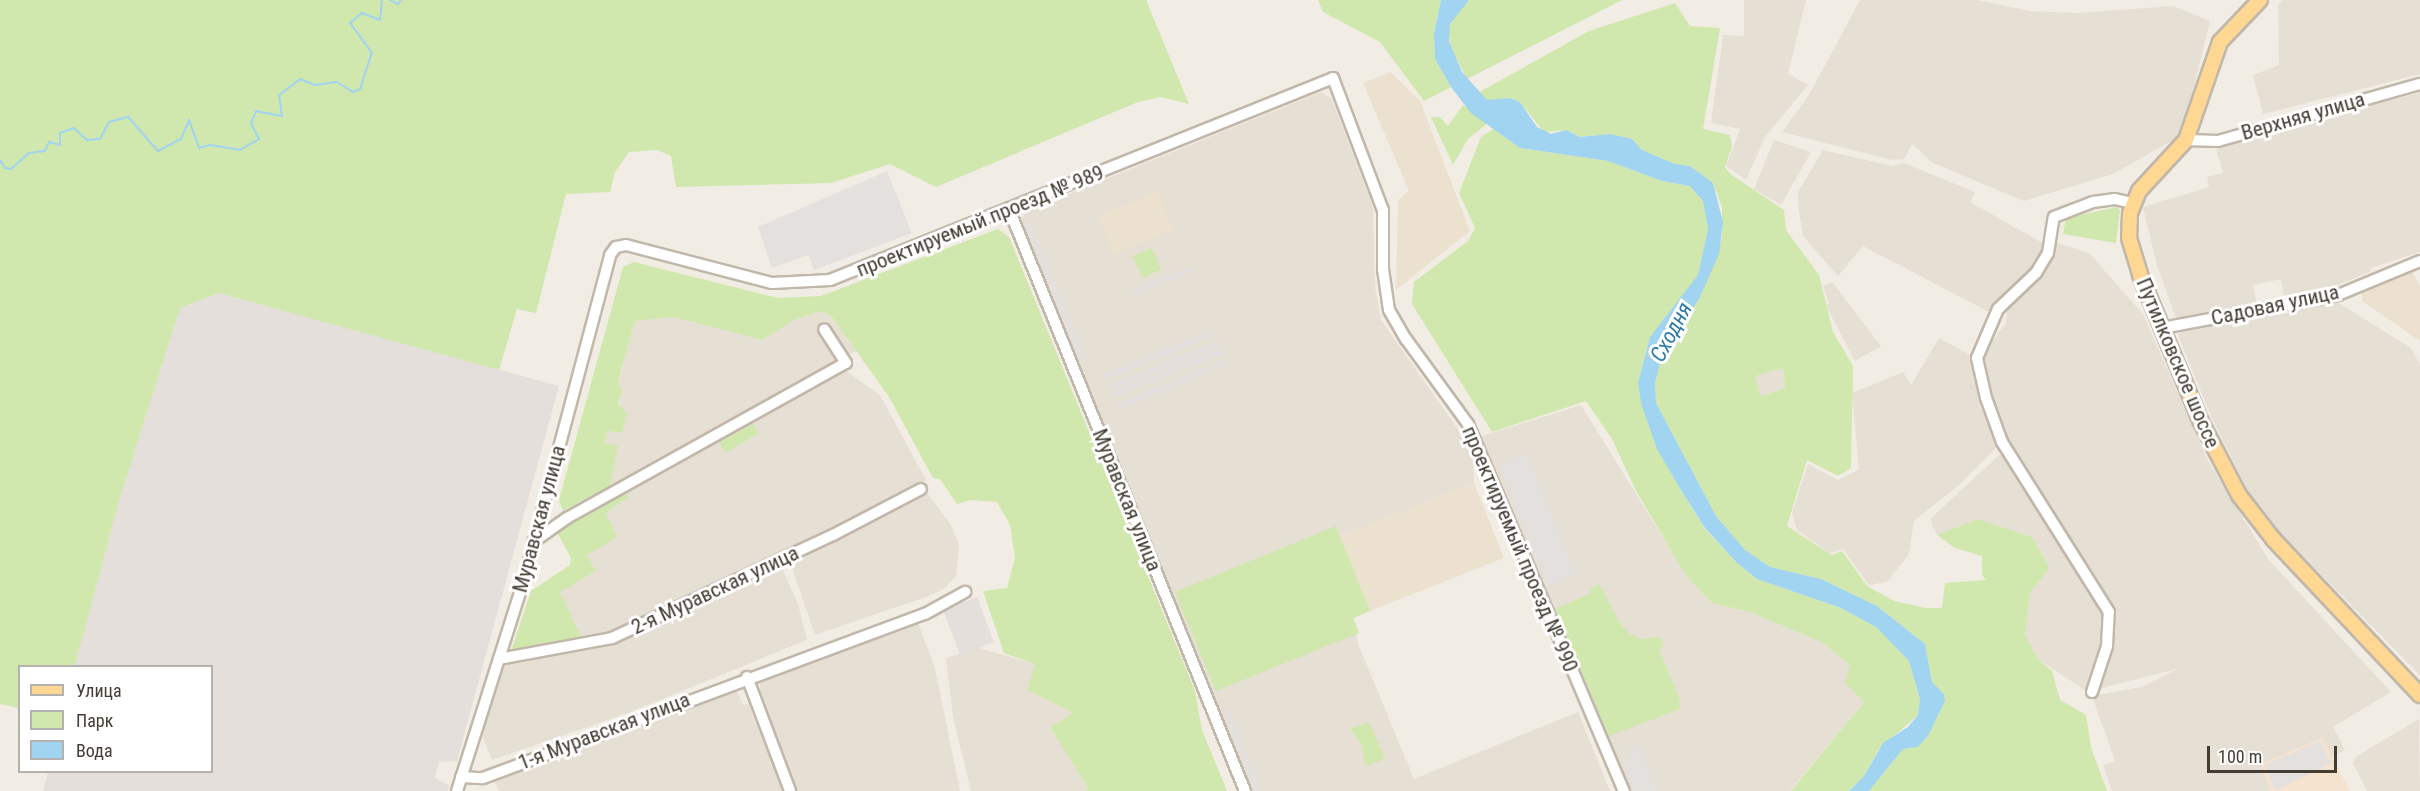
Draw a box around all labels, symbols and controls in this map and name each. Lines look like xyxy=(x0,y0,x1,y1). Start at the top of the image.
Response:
street label: Верхняя улица xyxy=(2238,86,2368,146)
street label: проектируемый проезд № 989 xyxy=(853,160,1107,282)
street label: Путилковское шоссе xyxy=(2131,274,2225,452)
street label: Садовая улица xyxy=(2209,279,2341,331)
water label: Сходня xyxy=(1644,298,1698,366)
street label: проектируемый проезд № 990 xyxy=(1457,422,1583,676)
street label: Муравская улица xyxy=(1087,425,1167,575)
street label: Муравская улица xyxy=(507,443,571,595)
street label: 2-я Муравская улица xyxy=(627,540,803,640)
legend xyxy=(18,665,213,773)
text: Улица xyxy=(76,680,122,701)
street label: 1-я Муравская улица xyxy=(515,687,693,775)
text: Парк xyxy=(76,710,113,731)
scale bar xyxy=(2210,734,2340,772)
text: Вода xyxy=(76,740,113,761)
text: 100 m xyxy=(2218,746,2262,767)

